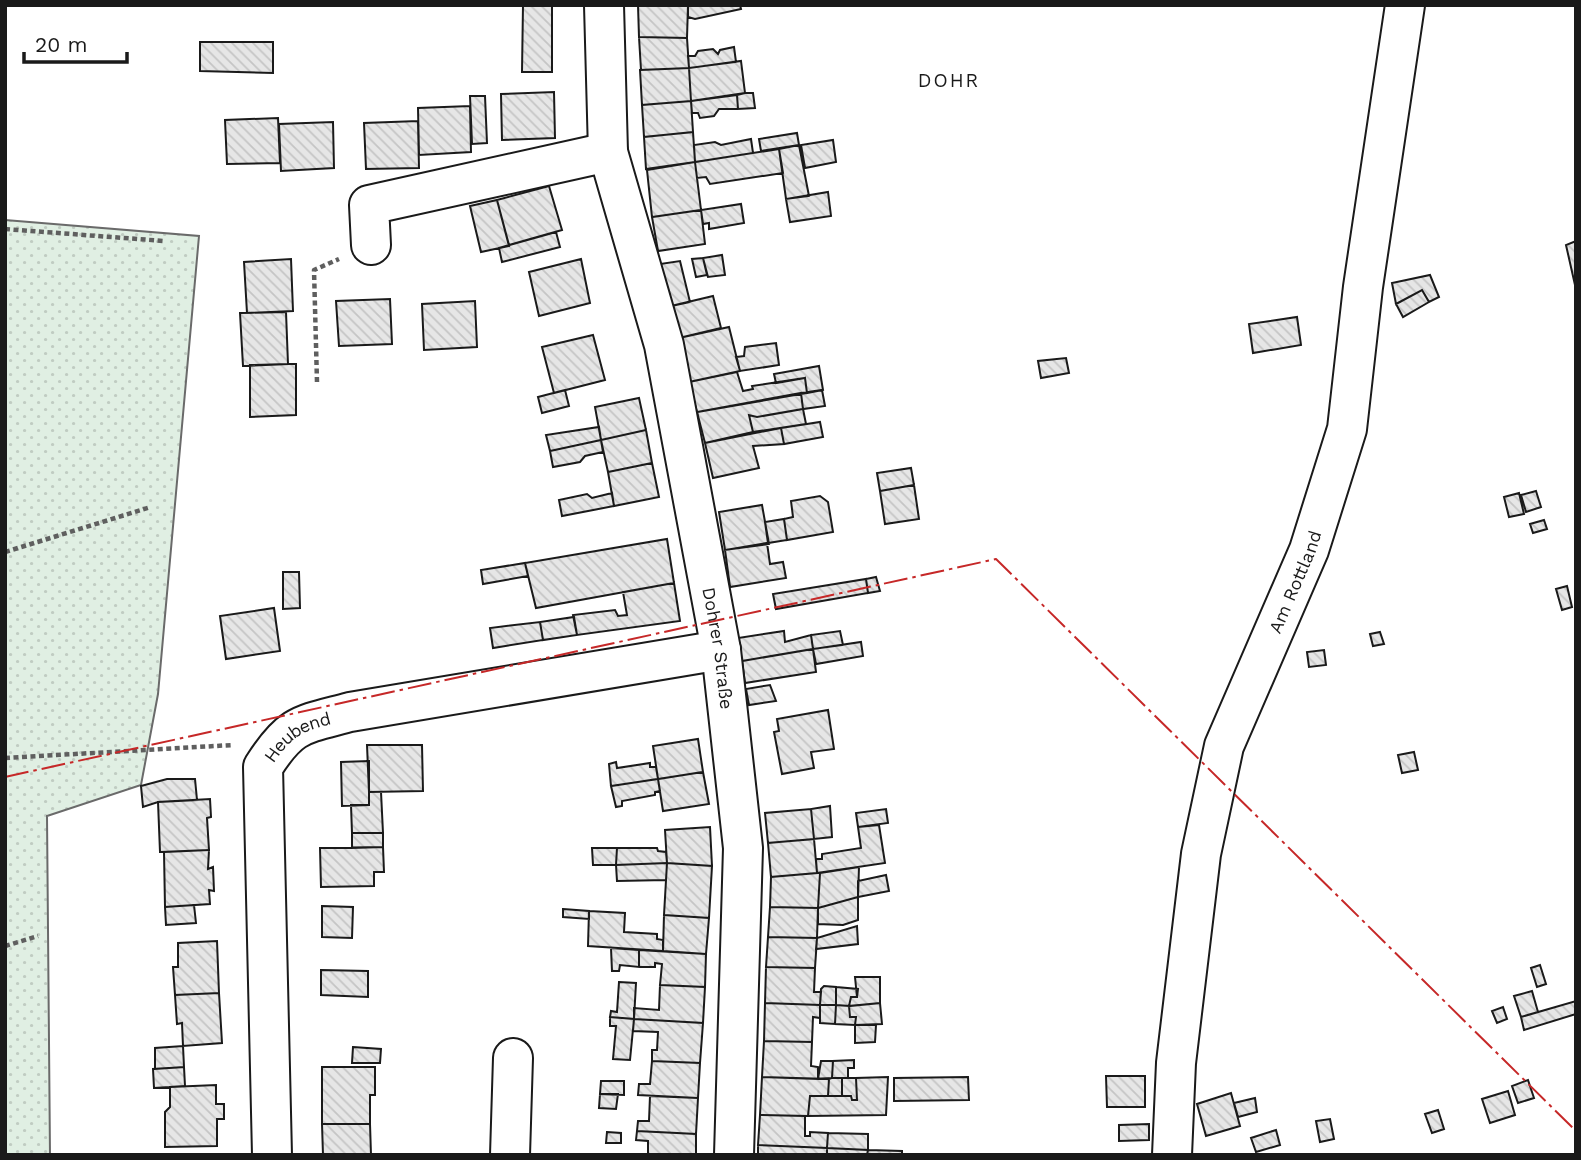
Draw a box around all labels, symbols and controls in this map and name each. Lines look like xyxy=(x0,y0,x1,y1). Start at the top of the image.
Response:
scale bar xyxy=(24,21,128,65)
text: 20 m xyxy=(35,32,87,57)
district label: DOHR xyxy=(918,69,980,92)
street label: Am Rottland xyxy=(1264,528,1325,636)
street label: Dohrer Straße xyxy=(699,585,738,710)
street label: Heubend xyxy=(259,707,333,766)

